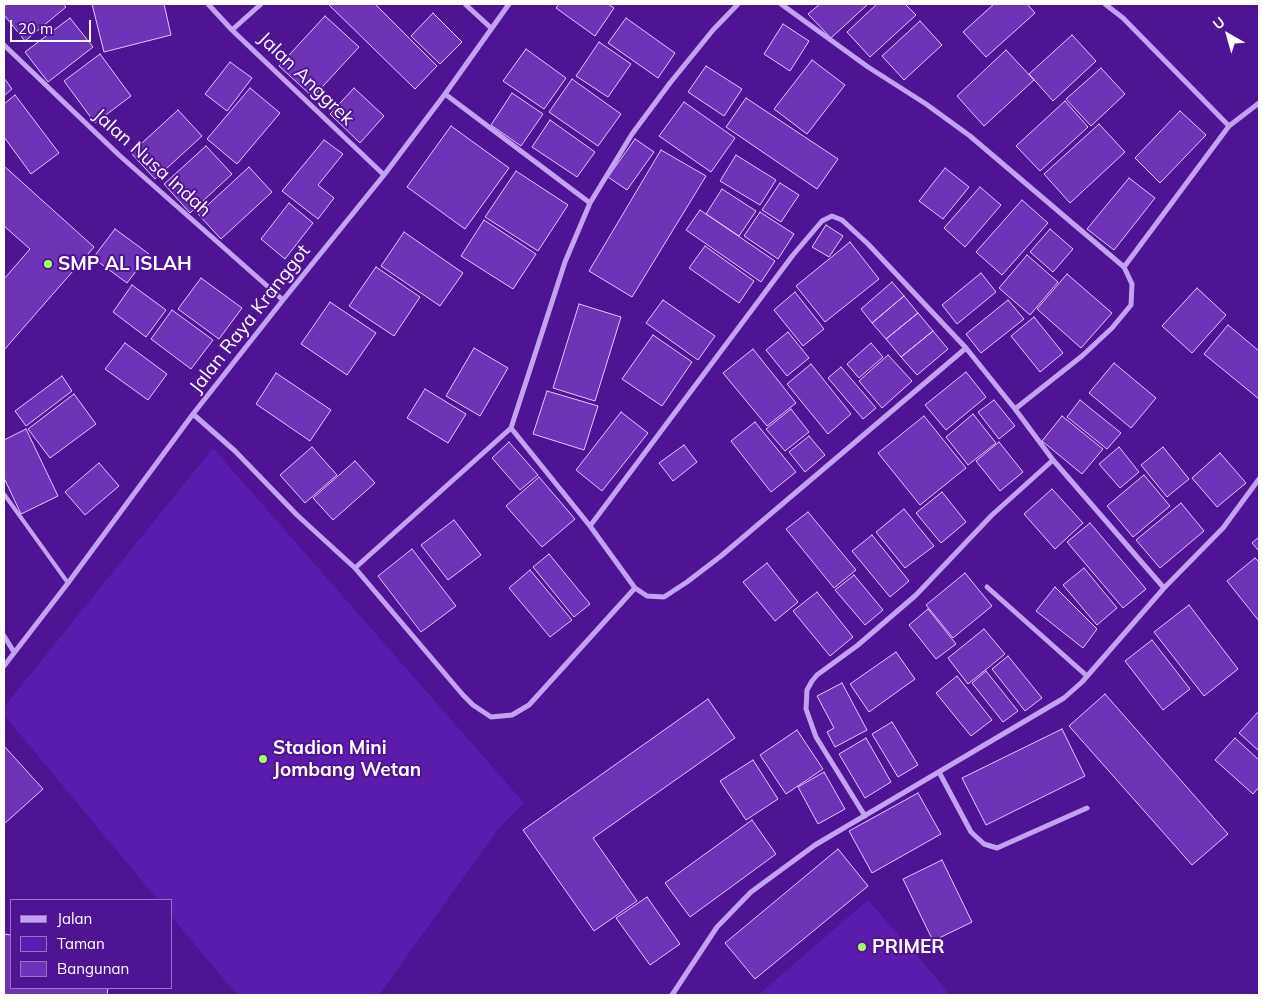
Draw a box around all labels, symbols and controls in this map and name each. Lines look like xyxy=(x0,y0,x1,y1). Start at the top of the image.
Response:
scale bar xyxy=(12,10,94,42)
north arrow xyxy=(1203,10,1253,60)
text: U xyxy=(1209,13,1228,33)
text: 20 m xyxy=(18,19,53,38)
street label: Jalan Anggrek xyxy=(253,28,359,130)
street label: Jalan Nusa Indah xyxy=(88,104,216,222)
street label: Jalan Raya Kranggot xyxy=(185,240,315,398)
place label: SMP AL ISLAH xyxy=(58,253,192,275)
marker: SMP AL ISLAH xyxy=(42,258,54,270)
place label: Stadion Mini Jombang Wetan xyxy=(273,737,421,781)
marker: Stadion Mini Jombang Wetan xyxy=(257,753,269,765)
legend xyxy=(10,899,172,989)
text: Jalan xyxy=(57,909,92,928)
text: Taman xyxy=(57,934,105,953)
place label: PRIMER xyxy=(872,936,945,958)
marker: PRIMER xyxy=(856,941,868,953)
text: Bangunan xyxy=(57,959,129,978)

